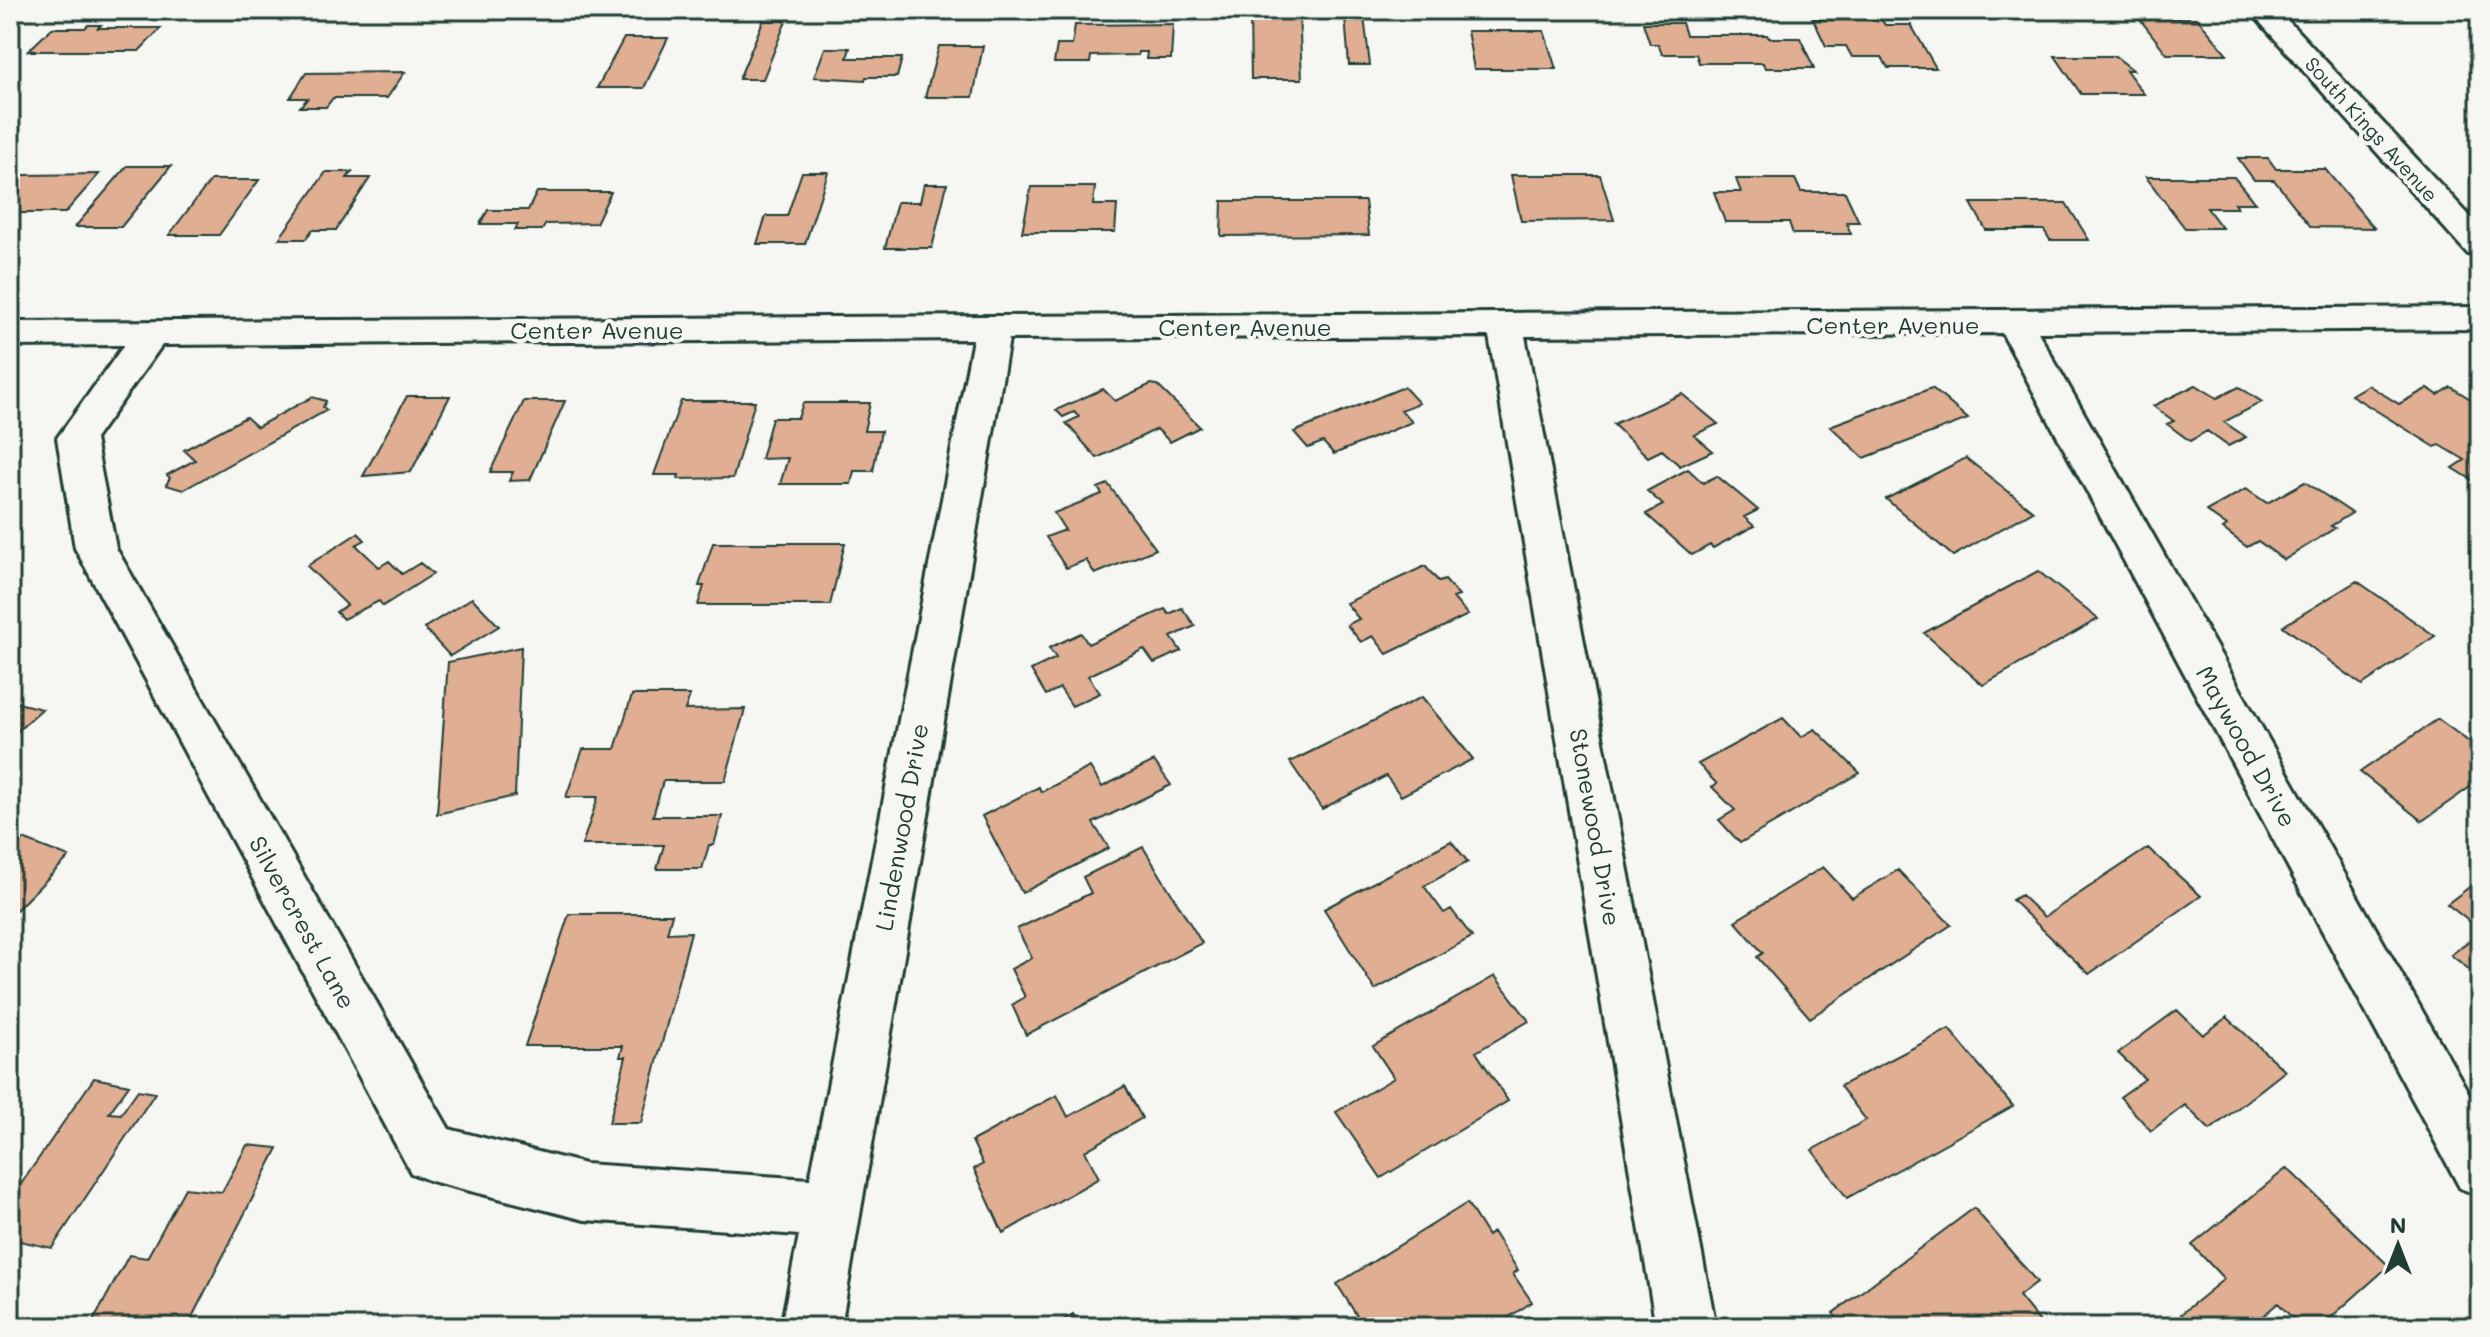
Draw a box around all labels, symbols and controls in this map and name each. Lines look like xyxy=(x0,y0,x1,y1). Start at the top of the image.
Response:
street label: South Kings Avenue xyxy=(2300,51,2444,207)
street label: Center Avenue xyxy=(1806,309,1980,340)
street label: Center Avenue xyxy=(1158,311,1332,342)
street label: Center Avenue xyxy=(510,314,684,345)
street label: Maywood Drive xyxy=(2190,660,2304,832)
street label: Lindenwood Drive xyxy=(867,721,935,933)
street label: Stonewood Drive xyxy=(1563,726,1629,928)
street label: Silvercrest Lane xyxy=(243,830,363,1014)
north arrow xyxy=(2358,1205,2438,1285)
text: N xyxy=(2390,1210,2406,1239)

